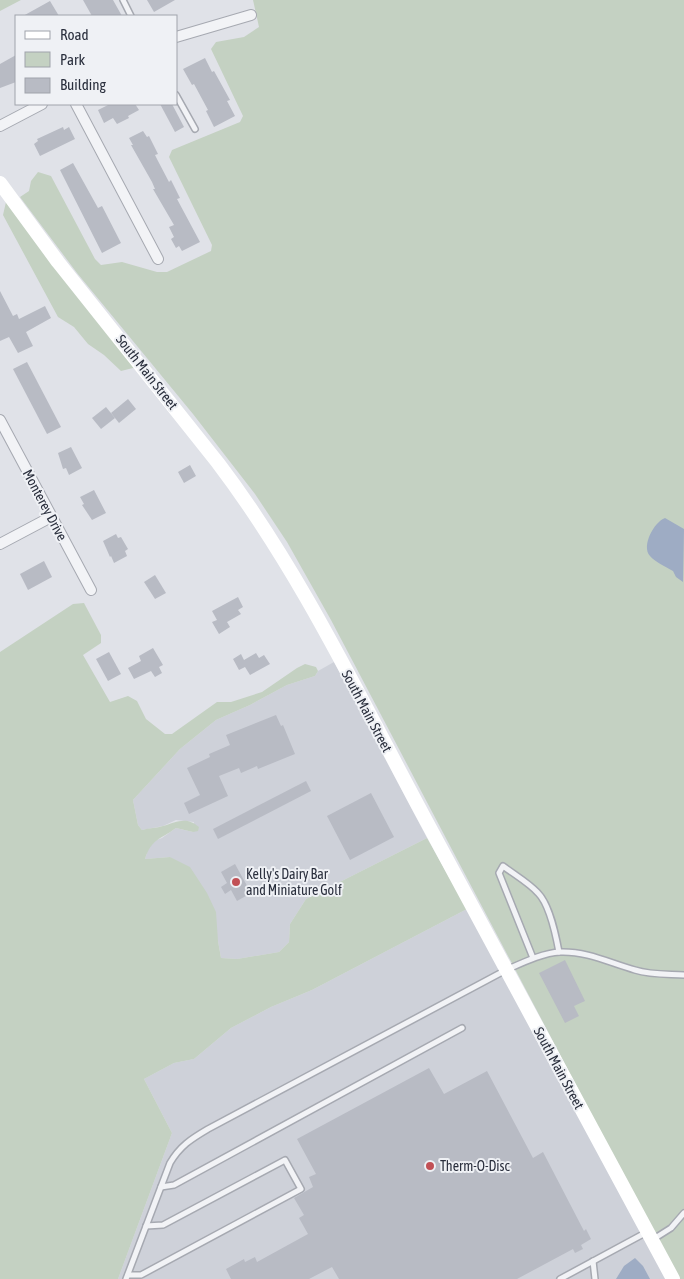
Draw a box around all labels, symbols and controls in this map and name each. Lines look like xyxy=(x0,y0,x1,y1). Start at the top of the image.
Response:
legend xyxy=(15,15,178,105)
text: Road xyxy=(60,26,89,43)
text: Park xyxy=(60,51,85,68)
text: Building xyxy=(60,76,106,93)
street label: South Main Street xyxy=(113,331,181,413)
street label: Monterey Drive xyxy=(20,467,70,543)
street label: South Main Street xyxy=(339,667,395,755)
place label: Kelly's Dairy Bar and Miniature Golf xyxy=(246,866,342,898)
marker: Kelly's Dairy Bar and Miniature Golf xyxy=(230,876,242,888)
street label: South Main Street xyxy=(531,1024,587,1112)
place label: Therm-O-Disc xyxy=(440,1158,510,1174)
marker: Therm-O-Disc xyxy=(424,1160,436,1172)

